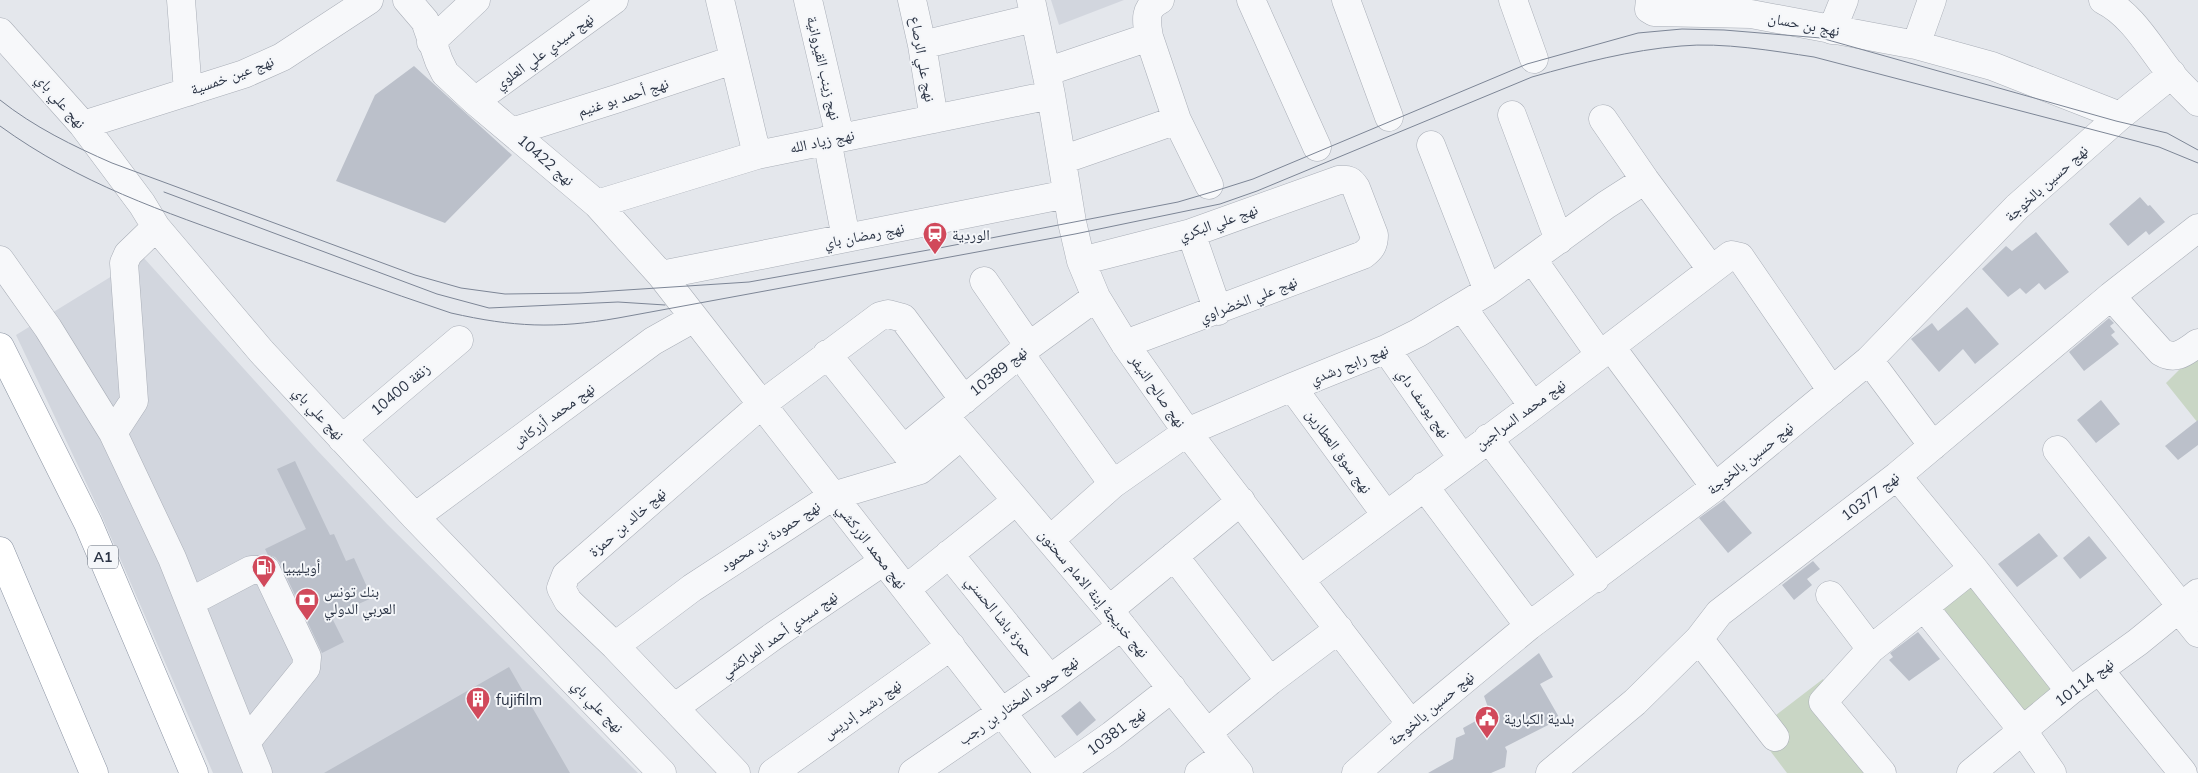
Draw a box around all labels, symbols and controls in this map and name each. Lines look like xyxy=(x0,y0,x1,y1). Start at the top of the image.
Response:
street label: نهج بن حسان xyxy=(1766,8,1841,41)
street label: نهج سيدي علي العلوي xyxy=(491,9,599,96)
street label: نهج زينب القيروانية xyxy=(802,14,845,122)
street label: نهج علي الرصاع xyxy=(903,15,940,104)
street label: نهج عين خمسية xyxy=(188,51,277,100)
street label: نهج علي باي xyxy=(30,70,90,134)
street label: نهج أحمد بو غنيم xyxy=(575,73,671,122)
street label: نهج زياد الله xyxy=(788,125,856,158)
street label: نهج 10422 xyxy=(513,130,578,190)
street label: نهج حسين بالخوجة xyxy=(2000,141,2092,226)
street label: نهج علي البكري xyxy=(1176,200,1261,247)
street label: نهج رمضان باي xyxy=(822,218,906,255)
station icon: الوردية xyxy=(922,221,948,255)
place label: الوردية xyxy=(952,225,990,244)
street label: نهج علي الخضراوي xyxy=(1196,272,1301,329)
street label: نهج رابح رشدي xyxy=(1307,340,1392,391)
street label: نهج 10389 xyxy=(965,342,1031,401)
street label: نهج صالح النيفر xyxy=(1125,350,1190,432)
street label: زنقة 10400 xyxy=(367,359,434,419)
street label: نهج يوسف داي xyxy=(1391,364,1455,443)
street label: نهج محمد السراجين xyxy=(1471,375,1570,454)
street label: نهج محمد أزركاش xyxy=(508,378,599,452)
street label: نهج علي باي xyxy=(287,382,349,446)
street label: نهج سوق العطارين xyxy=(1301,405,1376,498)
street label: نهج حسين بالخوجة xyxy=(1703,417,1798,499)
street label: نهج 10377 xyxy=(1837,467,1904,525)
street label: نهج خالد بن حمزة xyxy=(585,483,670,561)
street label: نهج حمودة بن محمود xyxy=(716,496,824,576)
street label: نهج محمد الزركشي xyxy=(831,500,911,594)
street label: نهج خديجة إبنة الامام سحنون xyxy=(1034,525,1153,662)
road number: A1 xyxy=(88,546,118,568)
fuel station icon: أويليبيا xyxy=(251,554,277,588)
place label: أويليبيا xyxy=(282,558,321,577)
street label: حمزة باشا الحسني xyxy=(959,572,1039,662)
place label: بنك تونس العربي الدولي xyxy=(324,582,396,620)
street label: نهج سيدي أحمد المراكشي xyxy=(717,586,843,684)
bank icon: بنك تونس العربي الدولي xyxy=(294,587,320,621)
street label: نهج حمود المختار بن رجب xyxy=(954,651,1083,750)
street label: نهج 10114 xyxy=(2051,654,2118,711)
street label: نهج حسين بالخوجة xyxy=(1384,667,1478,750)
street label: نهج رشيد إدريس xyxy=(819,675,906,744)
street label: نهج علي باي xyxy=(566,676,628,738)
building icon: fujifilm xyxy=(465,686,491,720)
place label: fujifilm xyxy=(496,690,542,709)
street label: نهج 10381 xyxy=(1083,703,1150,760)
public building icon: بلدية الكبارية xyxy=(1474,705,1500,739)
place label: بلدية الكبارية xyxy=(1504,709,1574,728)

